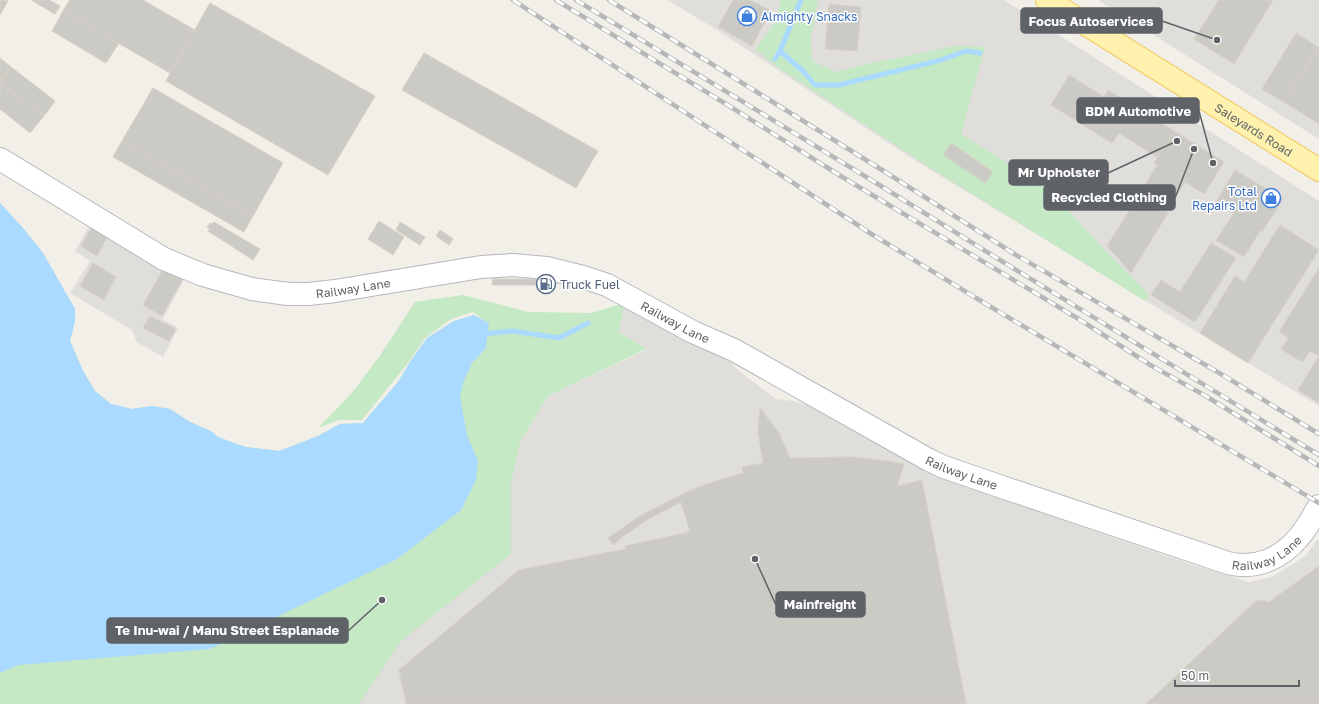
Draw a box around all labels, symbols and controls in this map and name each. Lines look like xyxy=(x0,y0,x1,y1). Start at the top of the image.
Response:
shop icon: Almighty Snacks xyxy=(736,5,758,27)
callout: Focus Autoservices xyxy=(1021,8,1162,33)
place label: Almighty Snacks xyxy=(761,9,857,24)
text: Focus Autoservices xyxy=(1028,13,1154,29)
callout: BDM Automotive xyxy=(1077,98,1199,123)
street label: Saleyards Road xyxy=(1212,99,1296,159)
text: BDM Automotive xyxy=(1085,103,1191,119)
callout: Mr Upholster xyxy=(1009,160,1108,185)
text: Mr Upholster xyxy=(1018,164,1100,180)
place label: Total Repairs Ltd xyxy=(1192,184,1257,213)
callout: Recycled Clothing xyxy=(1044,185,1175,210)
shop icon: Total Repairs Ltd xyxy=(1260,187,1282,209)
text: Recycled Clothing xyxy=(1051,189,1167,205)
fuel station icon: Truck Fuel xyxy=(535,273,557,295)
street label: Railway Lane xyxy=(315,274,392,301)
place label: Truck Fuel xyxy=(560,277,620,292)
street label: Railway Lane xyxy=(638,298,712,346)
street label: Railway Lane xyxy=(923,452,1000,492)
street label: Railway Lane xyxy=(1231,532,1304,573)
callout: Mainfreight xyxy=(776,592,865,617)
text: Mainfreight xyxy=(784,596,856,612)
callout: Te Inu-wai / Manu Street Esplanade xyxy=(107,618,348,643)
text: Te Inu-wai / Manu Street Esplanade xyxy=(115,622,339,638)
scale bar xyxy=(1175,662,1299,688)
text: 50 m xyxy=(1181,668,1209,683)

